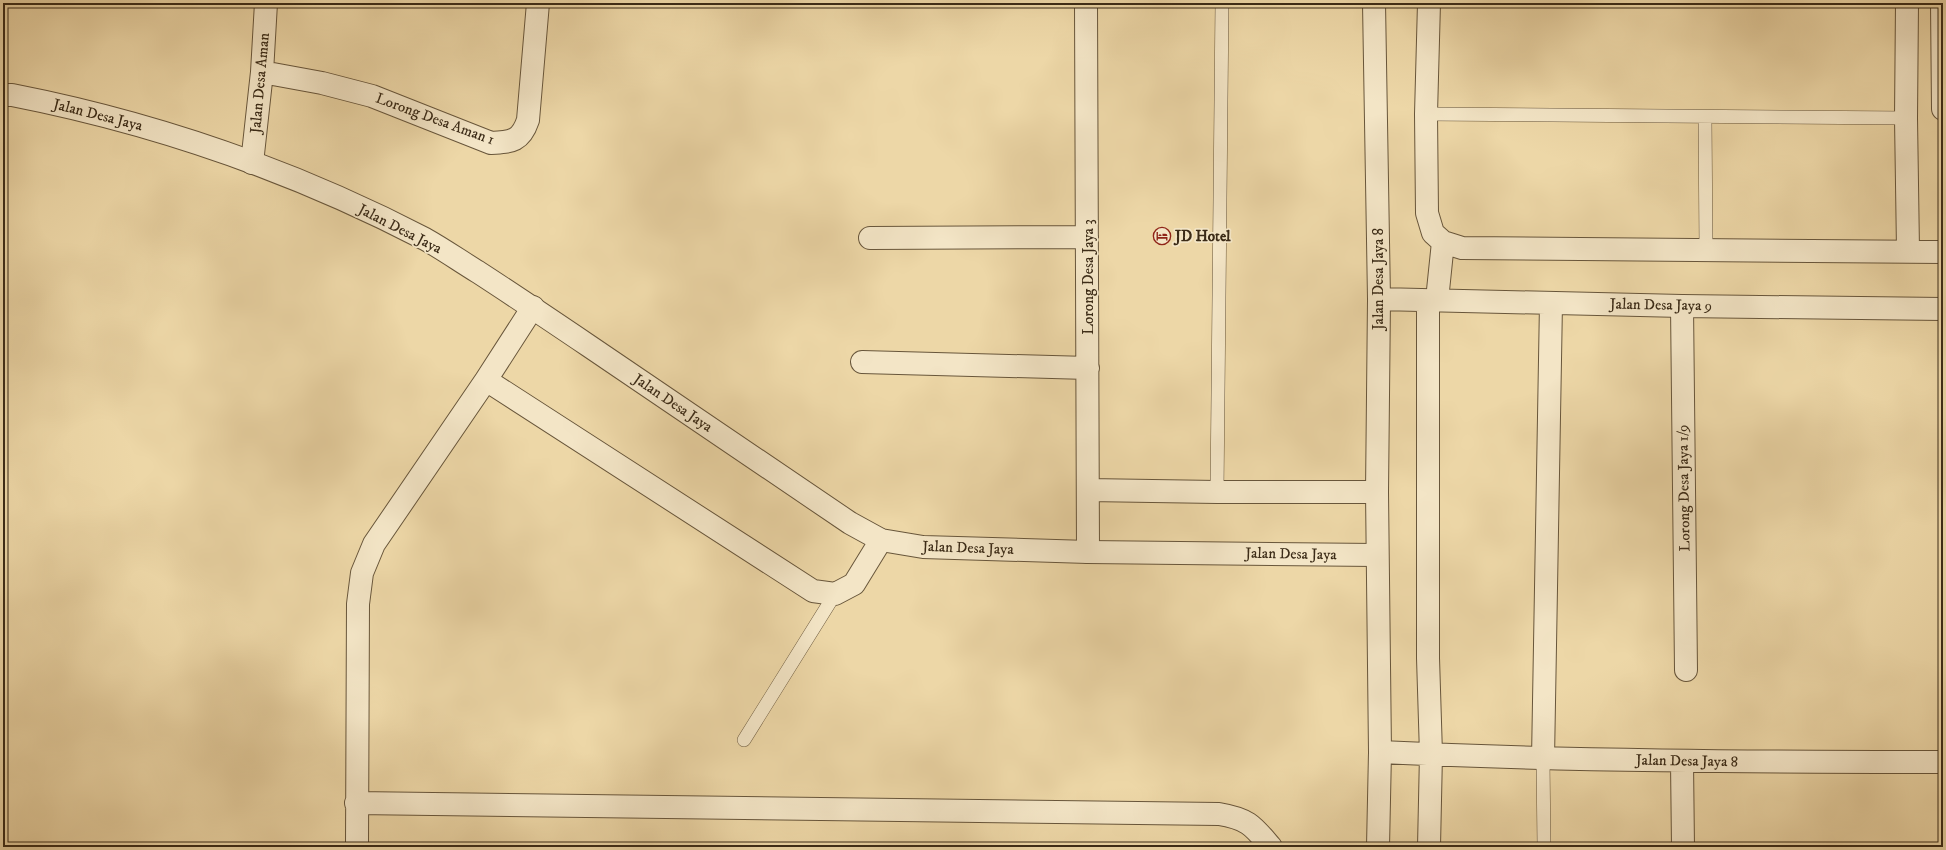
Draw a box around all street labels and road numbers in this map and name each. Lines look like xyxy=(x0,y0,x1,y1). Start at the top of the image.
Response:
street label: Jalan Desa Aman xyxy=(246,32,274,136)
street label: Lorong Desa Aman 1 xyxy=(373,89,497,149)
street label: Jalan Desa Jaya xyxy=(49,94,145,135)
street label: Jalan Desa Jaya xyxy=(353,199,446,259)
street label: Lorong Desa Jaya 3 xyxy=(1079,219,1098,335)
street label: Jalan Desa Jaya 8 xyxy=(1369,228,1388,332)
street label: Jalan Desa Jaya 9 xyxy=(1608,295,1712,315)
street label: Jalan Desa Jaya xyxy=(628,368,717,437)
street label: Lorong Desa Jaya 1/9 xyxy=(1673,424,1695,552)
street label: Jalan Desa Jaya xyxy=(920,537,1015,559)
street label: Jalan Desa Jaya xyxy=(1243,544,1337,564)
street label: Jalan Desa Jaya 8 xyxy=(1634,751,1738,771)

